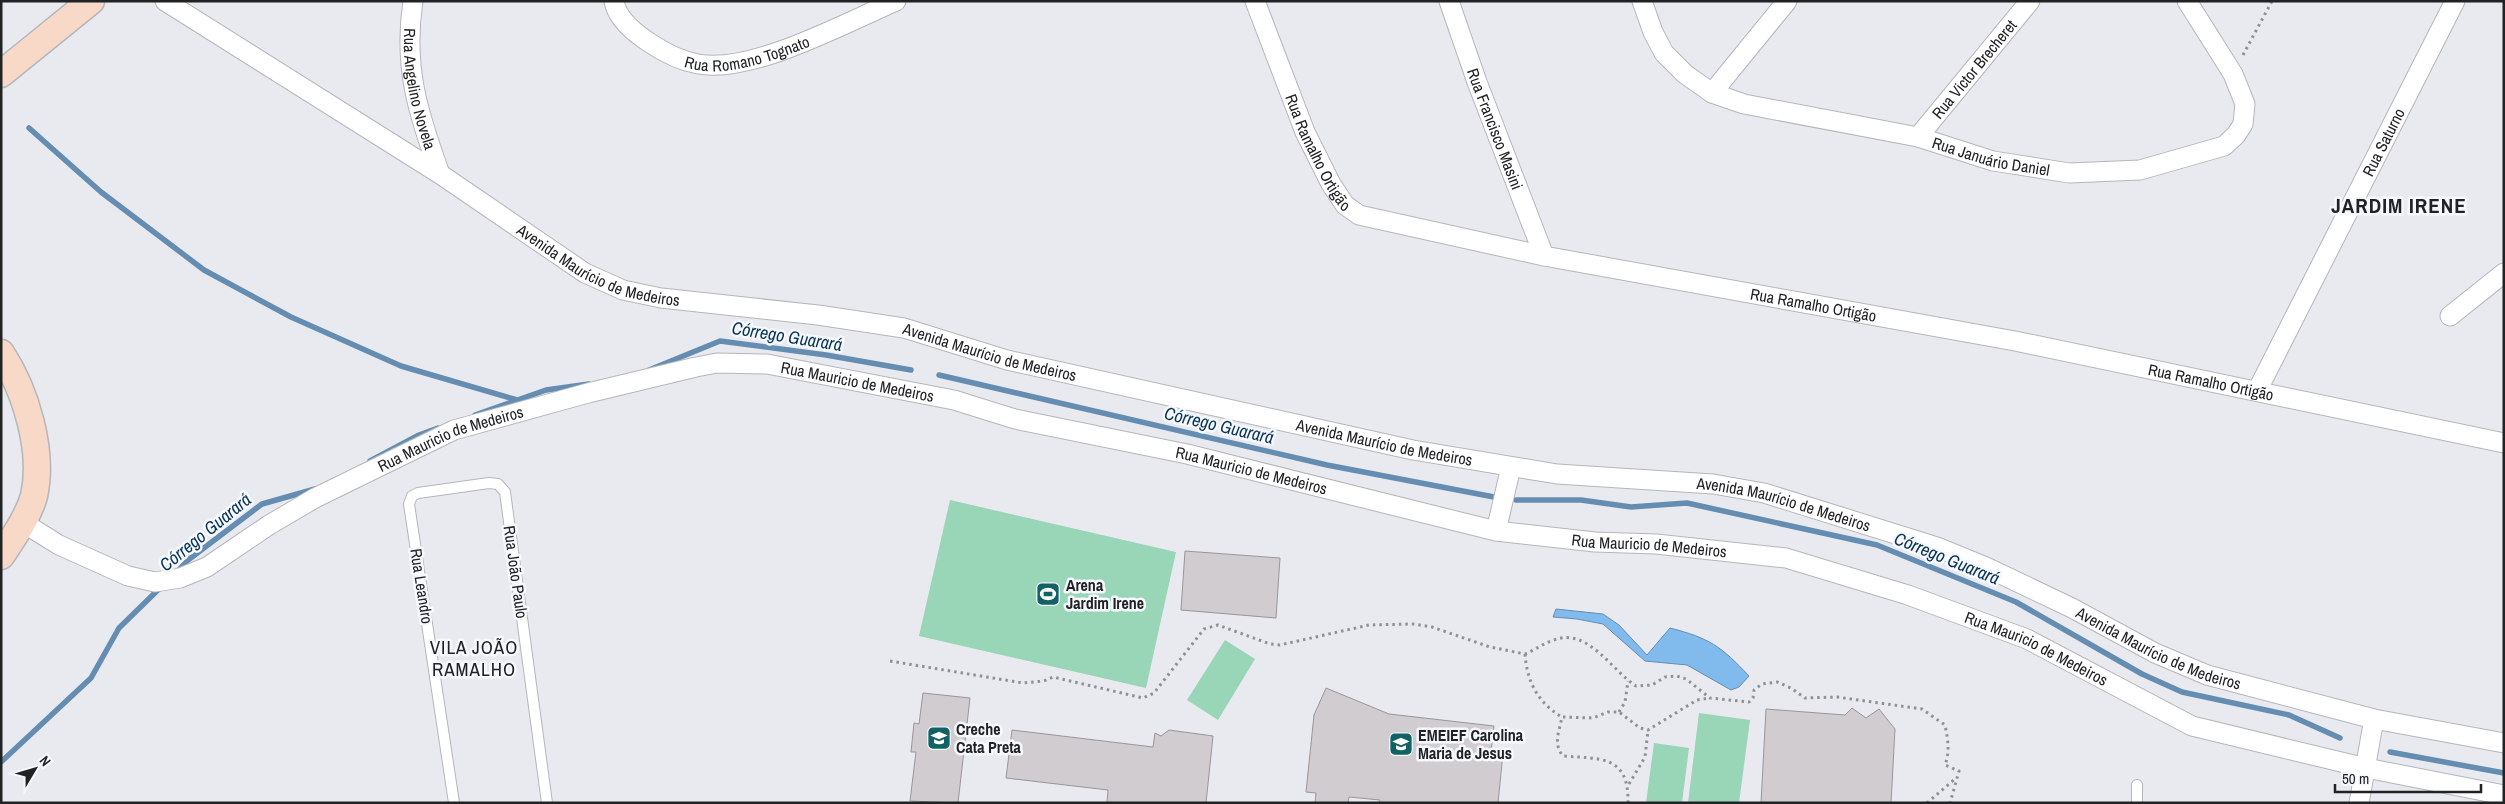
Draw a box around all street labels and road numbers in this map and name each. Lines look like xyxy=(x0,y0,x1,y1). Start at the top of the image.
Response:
street label: Rua Victor Brecheret xyxy=(1927,15,2022,123)
street label: Rua Angelino Novela xyxy=(399,28,442,153)
street label: Rua Romano Tognato xyxy=(682,30,813,76)
street label: Rua Francisco Masini xyxy=(1462,65,1528,193)
street label: Rua Ramalho Ortigão xyxy=(1280,91,1355,216)
street label: Rua Saturno xyxy=(2357,104,2410,180)
street label: Rua Januário Daniel xyxy=(1929,131,2051,181)
street label: Avenida Maurício de Medeiros xyxy=(512,218,681,311)
street label: Rua Ramalho Ortigão xyxy=(1749,282,1878,327)
street label: Avenida Maurício de Medeiros xyxy=(899,317,1079,386)
street label: Rua Mauricio de Medeiros xyxy=(779,356,936,407)
street label: Rua Ramalho Ortigão xyxy=(2146,358,2276,406)
street label: Rua Mauricio de Medeiros xyxy=(374,400,526,477)
street label: Avenida Maurício de Medeiros xyxy=(1293,413,1474,471)
street label: Rua Mauricio de Medeiros xyxy=(1174,441,1329,500)
street label: Avenida Maurício de Medeiros xyxy=(1695,472,1873,537)
street label: Rua João Paulo xyxy=(499,524,533,620)
street label: Rua Mauricio de Medeiros xyxy=(1571,528,1728,563)
street label: Rua Leandro xyxy=(405,547,439,625)
street label: Avenida Maurício de Medeiros xyxy=(2071,601,2243,694)
street label: Rua Mauricio de Medeiros xyxy=(1962,606,2112,691)

